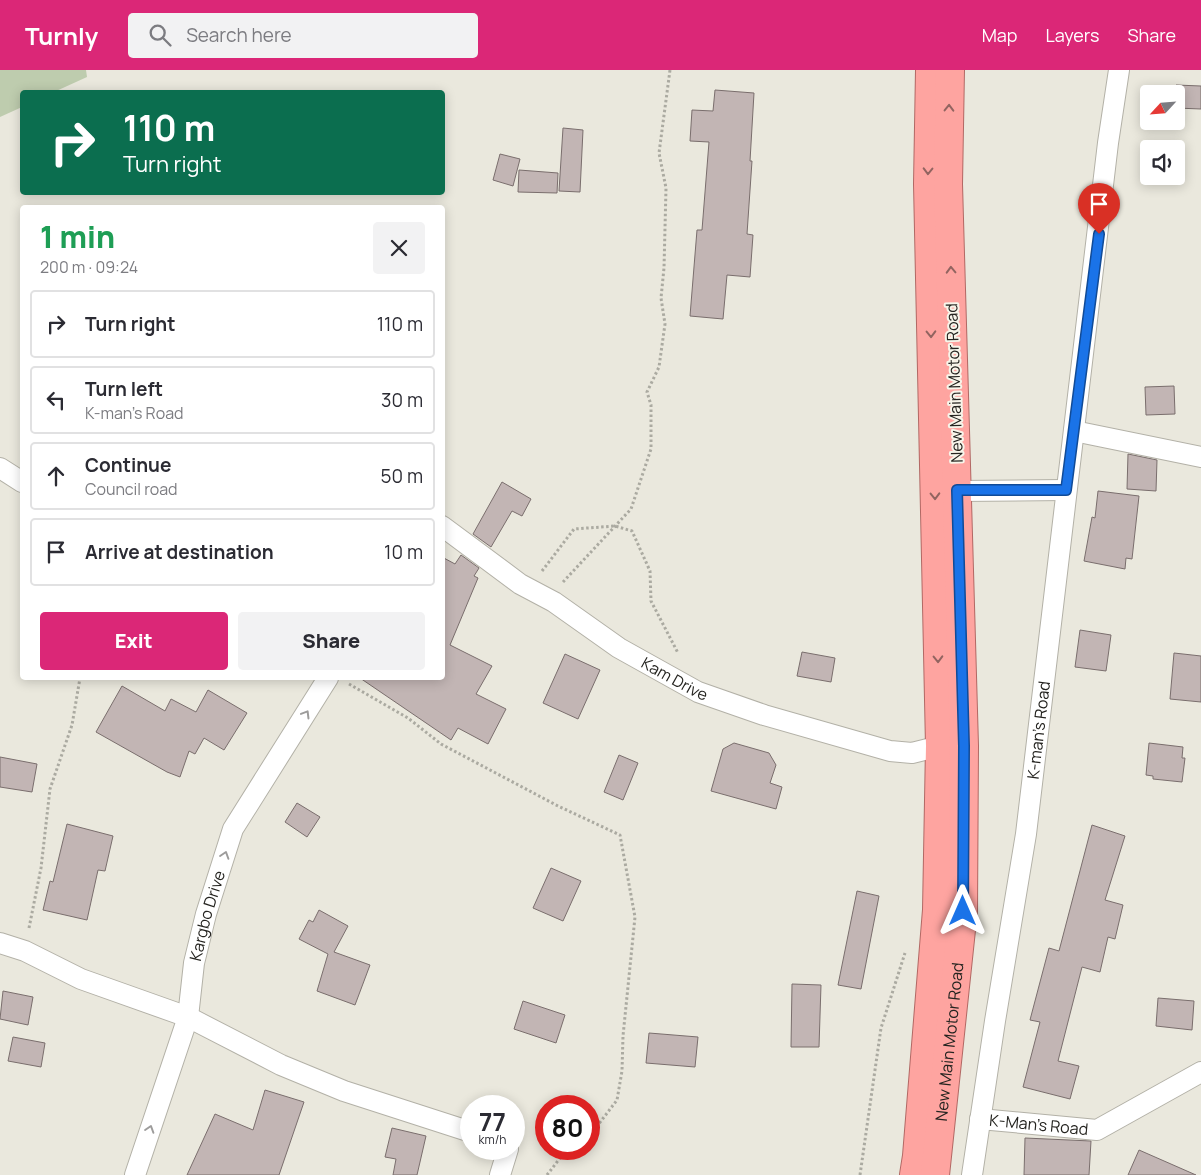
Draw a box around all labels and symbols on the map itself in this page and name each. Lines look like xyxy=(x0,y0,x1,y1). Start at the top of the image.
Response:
north arrow xyxy=(1140,85,1185,130)
one-way arrow xyxy=(944,104,954,112)
one-way arrow xyxy=(923,167,934,175)
pin xyxy=(1078,183,1120,234)
one-way arrow xyxy=(945,266,956,274)
street label: New Main Motor Road xyxy=(940,303,968,463)
one-way arrow xyxy=(926,330,937,338)
one-way arrow xyxy=(930,492,940,500)
street label: Kam Drive xyxy=(638,652,711,706)
one-way arrow xyxy=(933,655,943,663)
street label: K-man's Road xyxy=(1022,680,1055,780)
one-way arrow xyxy=(299,711,309,720)
one-way arrow xyxy=(220,851,230,859)
street label: Kargbo Drive xyxy=(184,868,230,963)
position arrow xyxy=(936,884,988,936)
street label: New Main Motor Road xyxy=(930,961,968,1122)
speed limit sign: 80 xyxy=(535,1095,600,1160)
street label: K-Man's Road xyxy=(988,1109,1089,1140)
one-way arrow xyxy=(144,1125,154,1133)

